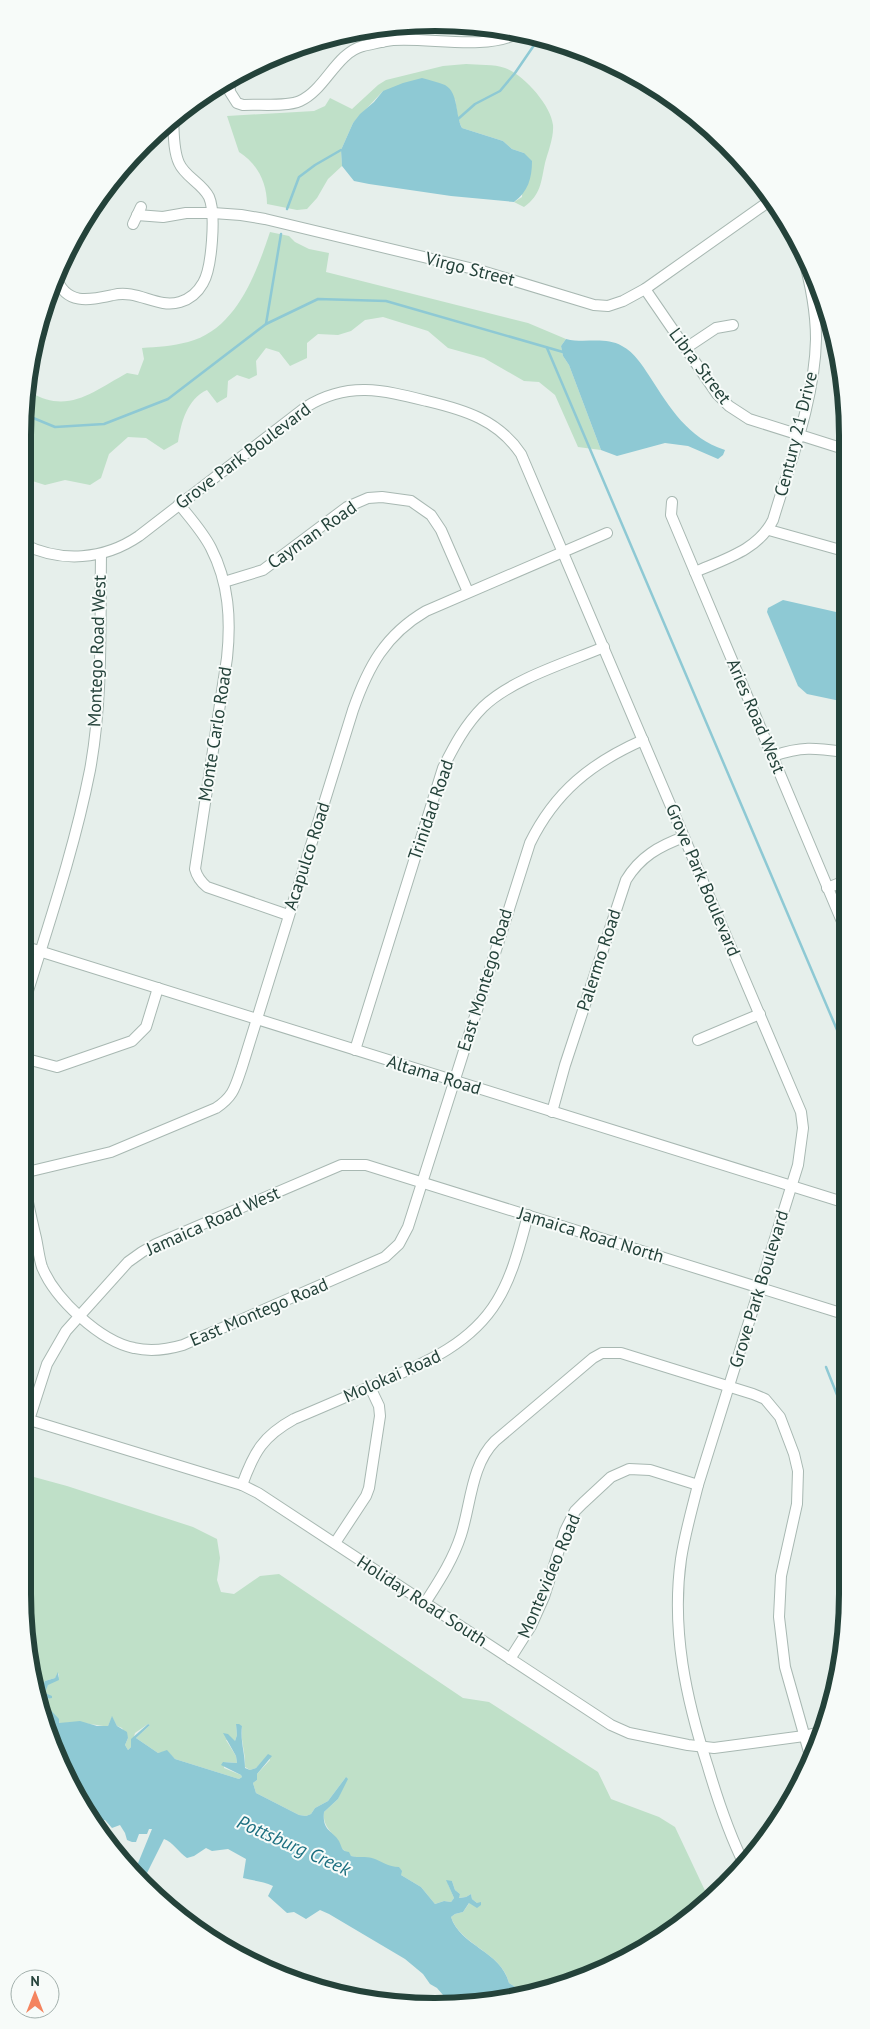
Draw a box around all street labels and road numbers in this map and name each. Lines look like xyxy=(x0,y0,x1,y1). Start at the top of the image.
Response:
street label: Virgo Street xyxy=(422,246,517,291)
street label: Libra Street xyxy=(664,323,737,408)
street label: Century 21 Drive xyxy=(769,369,822,499)
street label: Grove Park Boulevard xyxy=(170,397,315,514)
street label: Cayman Road xyxy=(263,495,361,574)
street label: Montego Road West xyxy=(82,575,111,727)
street label: Aries Road West xyxy=(722,655,791,777)
street label: Monte Carlo Road xyxy=(192,665,237,803)
street label: Trinidad Road xyxy=(403,756,458,863)
street label: Acapulco Road xyxy=(278,799,335,913)
street label: Grove Park Boulevard xyxy=(661,800,746,960)
street label: East Montego Road xyxy=(452,906,517,1054)
street label: Palermo Road xyxy=(571,906,626,1014)
street label: Altama Road xyxy=(384,1049,484,1100)
street label: Jamaica Road West xyxy=(141,1181,283,1261)
street label: Jamaica Road North xyxy=(514,1201,667,1268)
street label: Grove Park Boulevard xyxy=(724,1207,793,1370)
street label: East Montego Road xyxy=(186,1272,331,1351)
street label: Molokai Road xyxy=(340,1344,444,1407)
street label: Montevideo Road xyxy=(512,1510,585,1642)
street label: Holiday Road South xyxy=(353,1550,492,1651)

